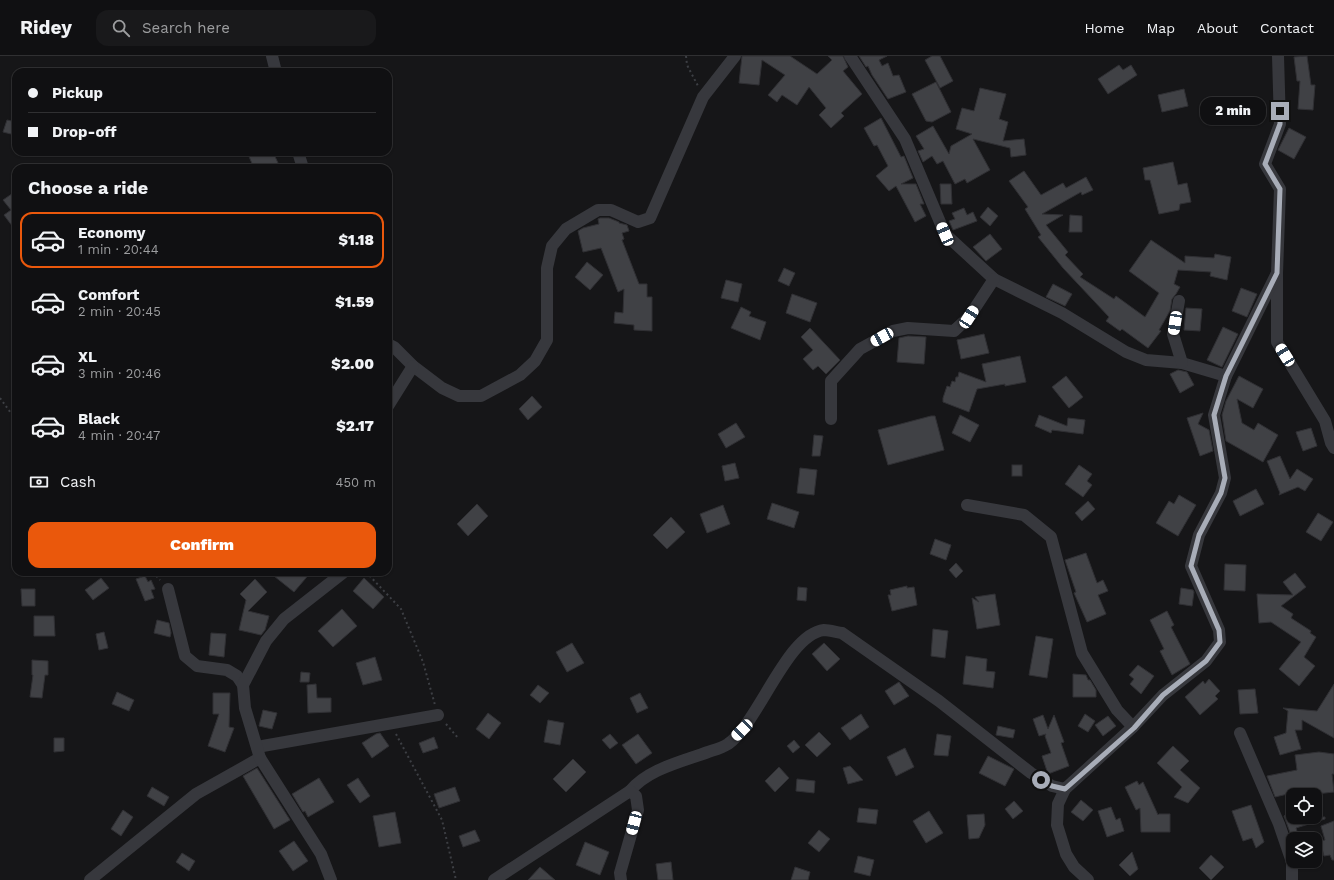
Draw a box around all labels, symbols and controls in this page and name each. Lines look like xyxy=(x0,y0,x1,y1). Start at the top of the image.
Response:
search box xyxy=(96,10,376,46)
text: Ridey xyxy=(20,16,72,39)
icon: search xyxy=(110,17,132,39)
text: Search here xyxy=(142,19,230,37)
text: Home xyxy=(1084,20,1124,36)
text: Map xyxy=(1146,20,1175,36)
text: About xyxy=(1197,20,1238,36)
text: Contact xyxy=(1260,20,1314,36)
text: Pickup xyxy=(52,84,103,102)
callout: 2 min xyxy=(1200,97,1266,125)
route end xyxy=(1271,102,1289,120)
text: 2 min xyxy=(1215,103,1251,118)
text: Drop-off xyxy=(52,123,117,141)
text: Choose a ride xyxy=(28,177,148,198)
car xyxy=(935,221,955,247)
icon: car xyxy=(30,222,66,258)
text: Economy xyxy=(78,224,145,242)
text: $1.18 xyxy=(338,231,374,249)
text: 1 min · 20:44 xyxy=(78,242,159,257)
icon: car xyxy=(30,284,66,320)
text: Comfort xyxy=(78,286,139,304)
text: $1.59 xyxy=(335,293,374,311)
text: 2 min · 20:45 xyxy=(78,304,161,319)
car xyxy=(957,304,981,330)
car xyxy=(1167,310,1183,336)
car xyxy=(869,326,895,348)
car xyxy=(1274,342,1296,368)
icon: car xyxy=(30,346,66,382)
text: XL xyxy=(78,348,97,366)
text: $2.00 xyxy=(331,355,374,373)
text: 3 min · 20:46 xyxy=(78,366,161,381)
icon: car xyxy=(30,408,66,444)
text: Black xyxy=(78,410,120,428)
text: $2.17 xyxy=(336,417,374,435)
text: 4 min · 20:47 xyxy=(78,428,160,443)
icon: cash xyxy=(28,471,50,493)
text: Cash xyxy=(60,473,96,491)
text: 450 m xyxy=(336,475,376,490)
button: Confirm xyxy=(28,522,376,568)
car xyxy=(729,717,755,743)
route start xyxy=(1032,771,1050,789)
map controls xyxy=(1286,788,1322,868)
button: locate xyxy=(1286,788,1322,824)
car xyxy=(625,810,643,836)
button: layers xyxy=(1286,832,1322,868)

